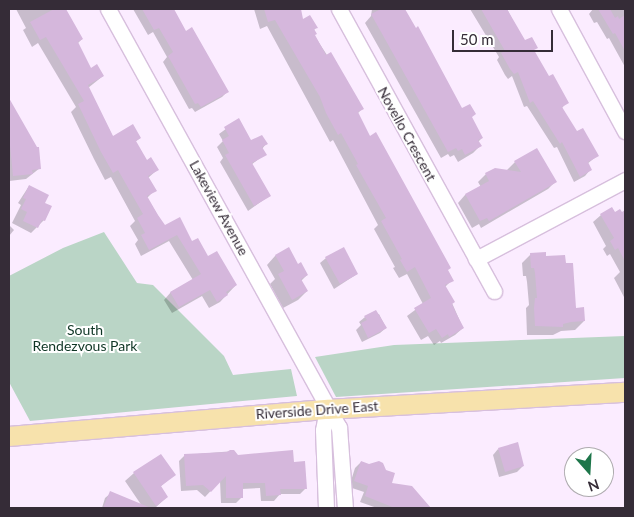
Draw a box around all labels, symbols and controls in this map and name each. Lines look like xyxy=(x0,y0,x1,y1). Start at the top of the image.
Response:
scale bar xyxy=(454,20,555,52)
text: 50 m xyxy=(460,30,494,48)
street label: Novello Crescent xyxy=(374,84,440,184)
street label: Lakeview Avenue xyxy=(186,157,252,259)
park label: South Rendezvous Park xyxy=(33,322,137,354)
street label: Riverside Drive East xyxy=(255,397,379,423)
north arrow xyxy=(564,447,614,497)
text: N xyxy=(586,476,602,496)

